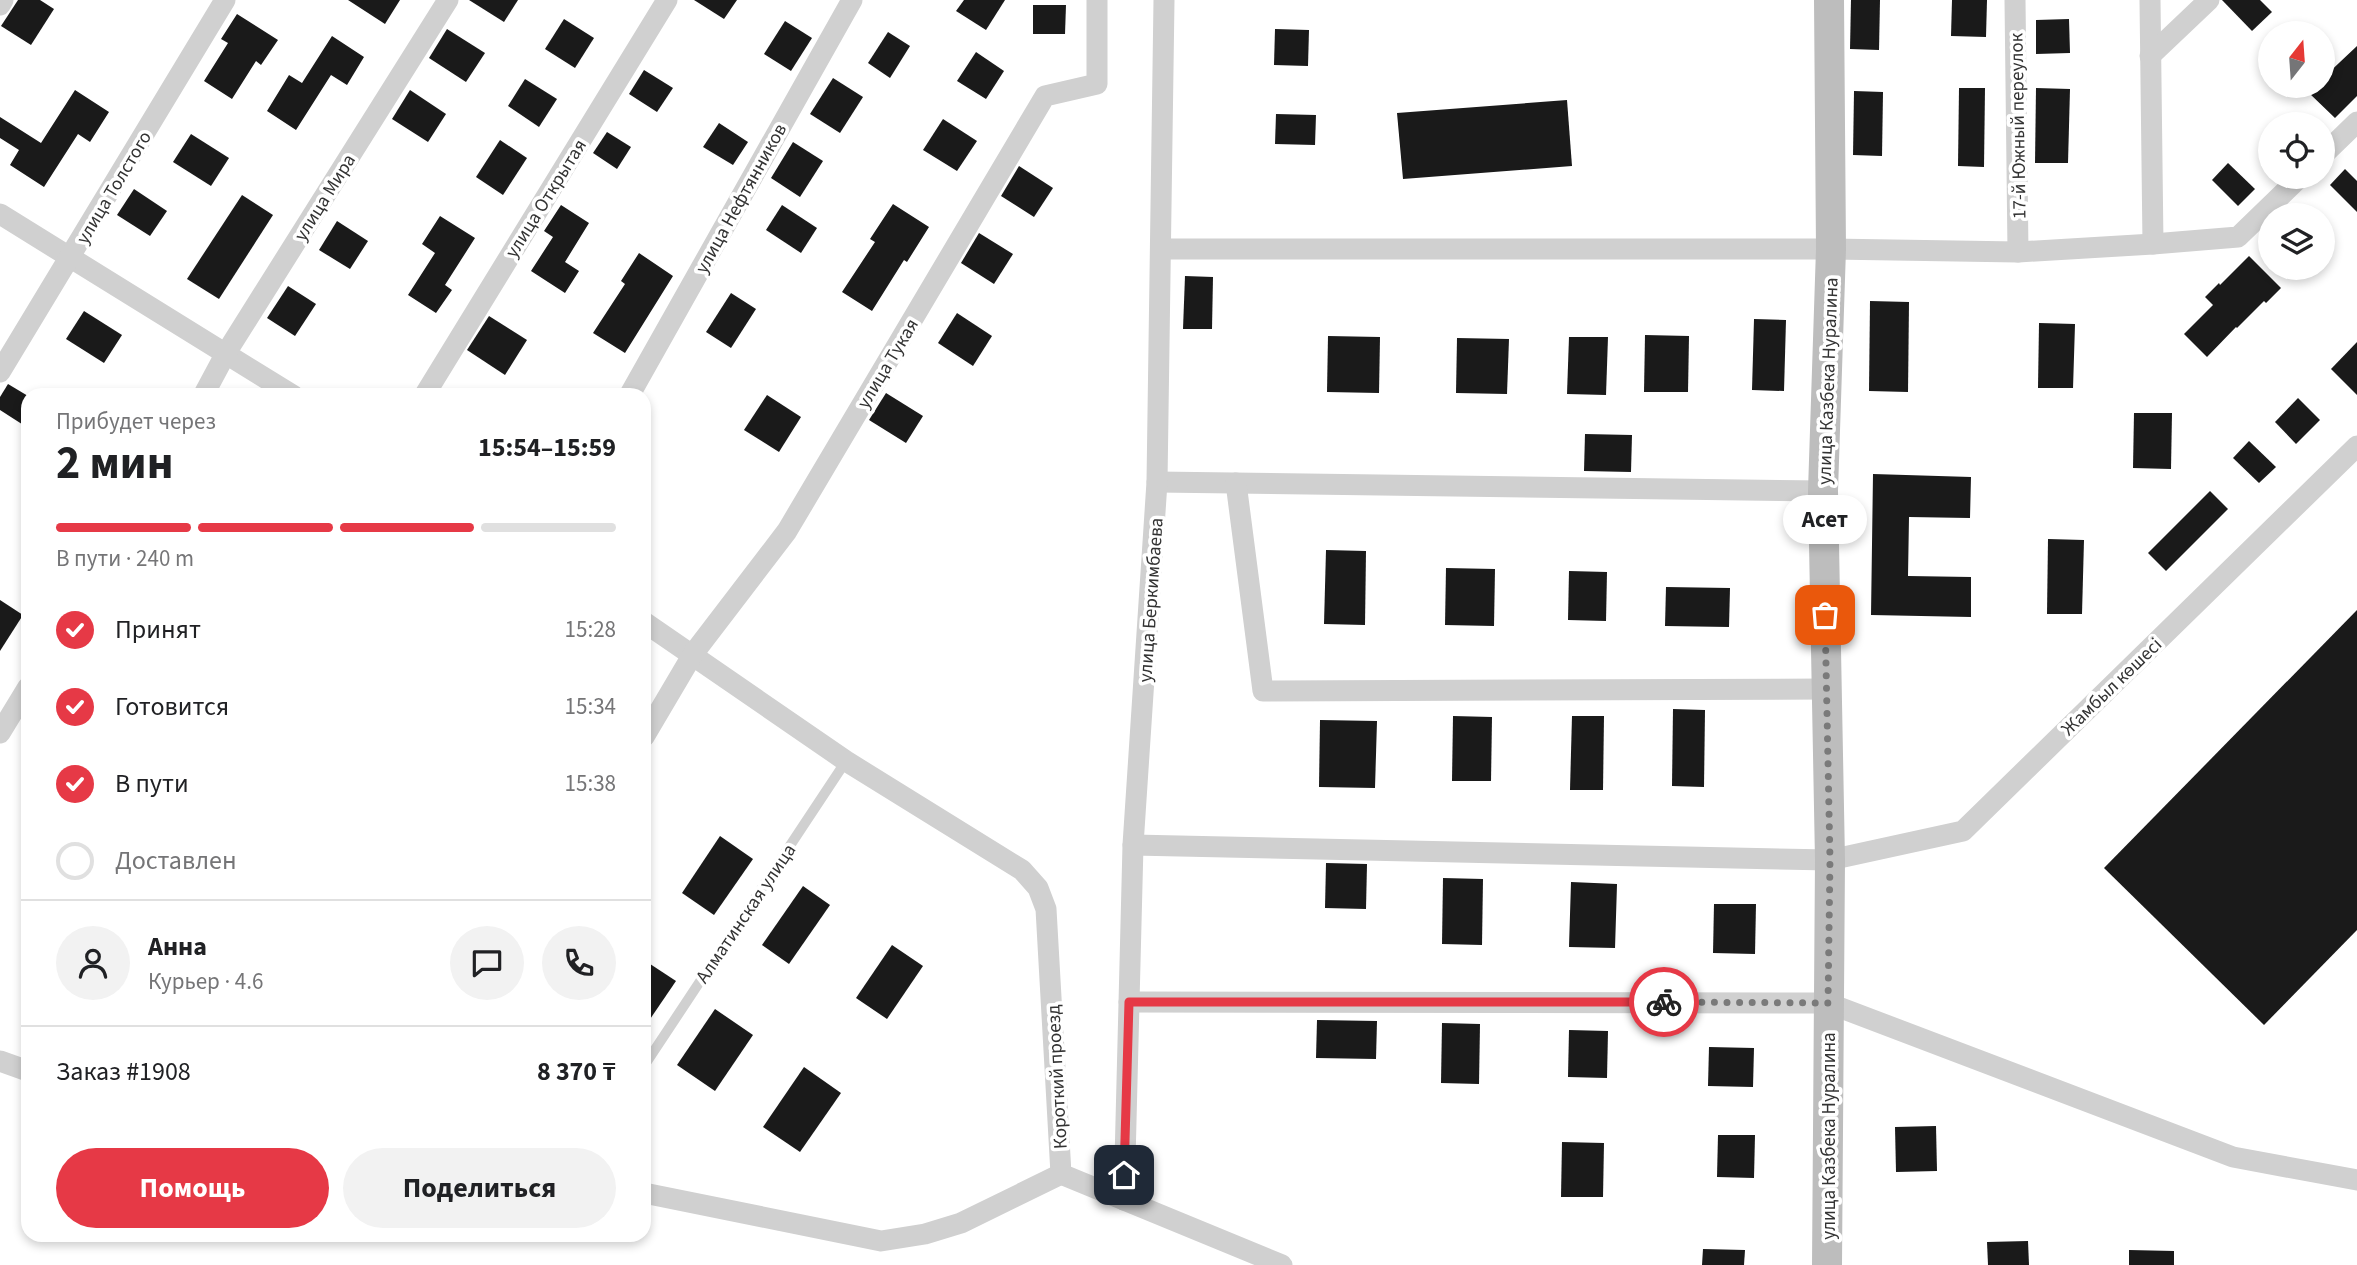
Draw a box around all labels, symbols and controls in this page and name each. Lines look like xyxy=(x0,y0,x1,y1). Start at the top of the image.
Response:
north arrow xyxy=(2258,21,2334,98)
map controls xyxy=(2258,21,2335,280)
street label: 17-й Южный переулок xyxy=(2003,32,2034,219)
button: locate xyxy=(2258,112,2335,189)
street label: улица Нефтянников xyxy=(689,119,794,279)
street label: улица Толстого xyxy=(70,126,159,249)
street label: улица Открытая xyxy=(499,134,594,263)
street label: улица Мира xyxy=(288,149,363,247)
button: layers xyxy=(2258,203,2335,280)
street label: улица Казбека Нуралина xyxy=(1811,277,1846,485)
street label: улица Тукая xyxy=(851,314,926,414)
text: Прибудет через xyxy=(56,405,216,438)
text: 15:54–15:59 xyxy=(478,429,616,466)
text: 2 мин xyxy=(56,431,173,496)
callout: Асет xyxy=(1783,496,1867,545)
text: Асет xyxy=(1802,503,1848,536)
street label: улица Беркимбаева xyxy=(1132,517,1171,683)
text: В пути · 240 m xyxy=(56,542,194,575)
pin xyxy=(1795,585,1855,645)
icon: bag xyxy=(1806,596,1844,634)
icon: check xyxy=(56,611,94,649)
text: Принят xyxy=(115,611,201,648)
text: 15:28 xyxy=(565,613,616,646)
street label: Жамбыл көшесі xyxy=(2056,632,2168,742)
icon: check xyxy=(56,688,94,726)
text: Готовится xyxy=(115,688,229,725)
text: 15:34 xyxy=(565,690,616,723)
icon: check xyxy=(56,765,94,803)
text: В пути xyxy=(115,765,189,802)
text: 15:38 xyxy=(565,767,616,800)
street label: Алматинская улица xyxy=(689,839,803,989)
text: Доставлен xyxy=(115,842,237,879)
button: person xyxy=(56,926,130,1000)
button: chat xyxy=(450,926,524,1000)
button: phone xyxy=(542,926,616,1000)
text: Анна xyxy=(148,928,207,965)
text: Курьер · 4.6 xyxy=(148,965,263,998)
courier xyxy=(1629,967,1699,1037)
icon: bike xyxy=(1645,983,1683,1021)
street label: Короткий проезд xyxy=(1040,1004,1075,1150)
street label: улица Казбека Нуралина xyxy=(1816,1032,1843,1240)
text: Заказ #1908 xyxy=(56,1053,191,1090)
text: 8 370 ₸ xyxy=(537,1053,616,1090)
pin xyxy=(1094,1145,1154,1205)
button: Помощь xyxy=(56,1148,329,1228)
button: Поделиться xyxy=(343,1148,616,1228)
icon: home xyxy=(1105,1156,1143,1194)

